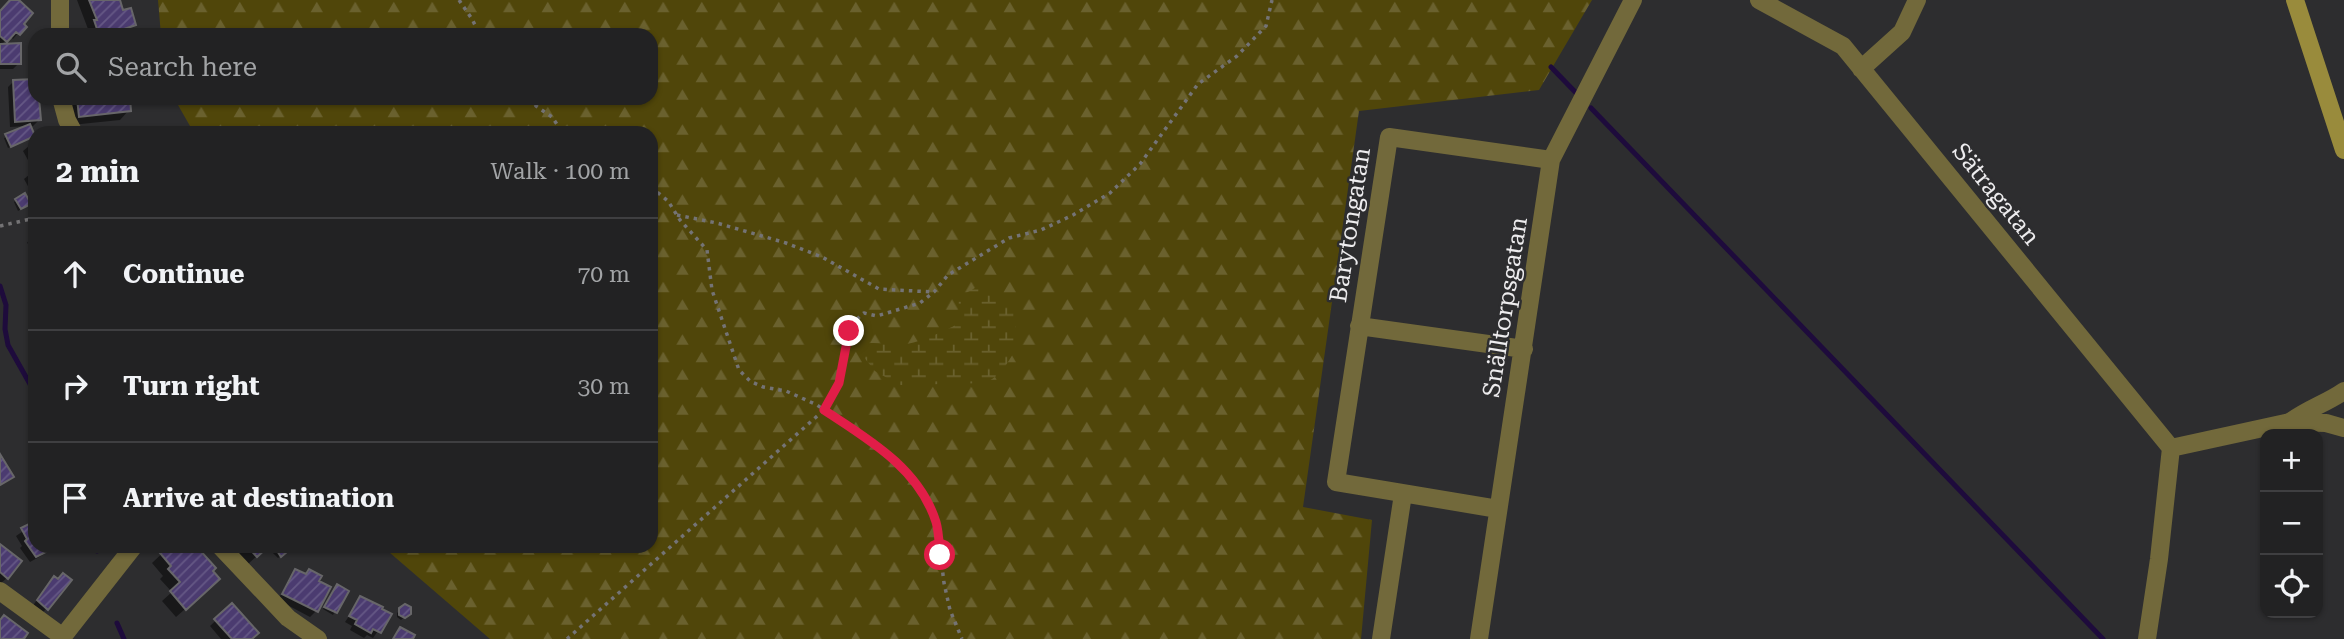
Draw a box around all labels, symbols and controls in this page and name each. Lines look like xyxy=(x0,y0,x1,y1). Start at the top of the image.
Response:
search box xyxy=(28,28,658,105)
icon: search xyxy=(52,48,90,86)
text: Search here xyxy=(108,52,257,82)
street label: Sätragatan xyxy=(1946,137,2046,251)
street label: Barytongatan xyxy=(1324,146,1376,304)
text: 2 min xyxy=(56,154,139,189)
text: Walk · 100 m xyxy=(491,158,630,185)
street label: Snälltorpsgatan xyxy=(1477,215,1533,399)
icon: ahead xyxy=(56,255,94,293)
text: Continue xyxy=(123,259,245,289)
text: 70 m xyxy=(577,261,630,288)
route end xyxy=(833,315,864,346)
icon: right xyxy=(56,367,94,405)
text: Turn right xyxy=(123,371,259,401)
text: 30 m xyxy=(577,373,630,400)
map controls xyxy=(2260,429,2323,618)
button: + xyxy=(2260,429,2323,492)
icon: arrive xyxy=(56,479,94,517)
text: Arrive at destination xyxy=(123,483,394,513)
button: − xyxy=(2260,492,2323,555)
route start xyxy=(924,539,955,570)
button: locate xyxy=(2260,555,2323,618)

